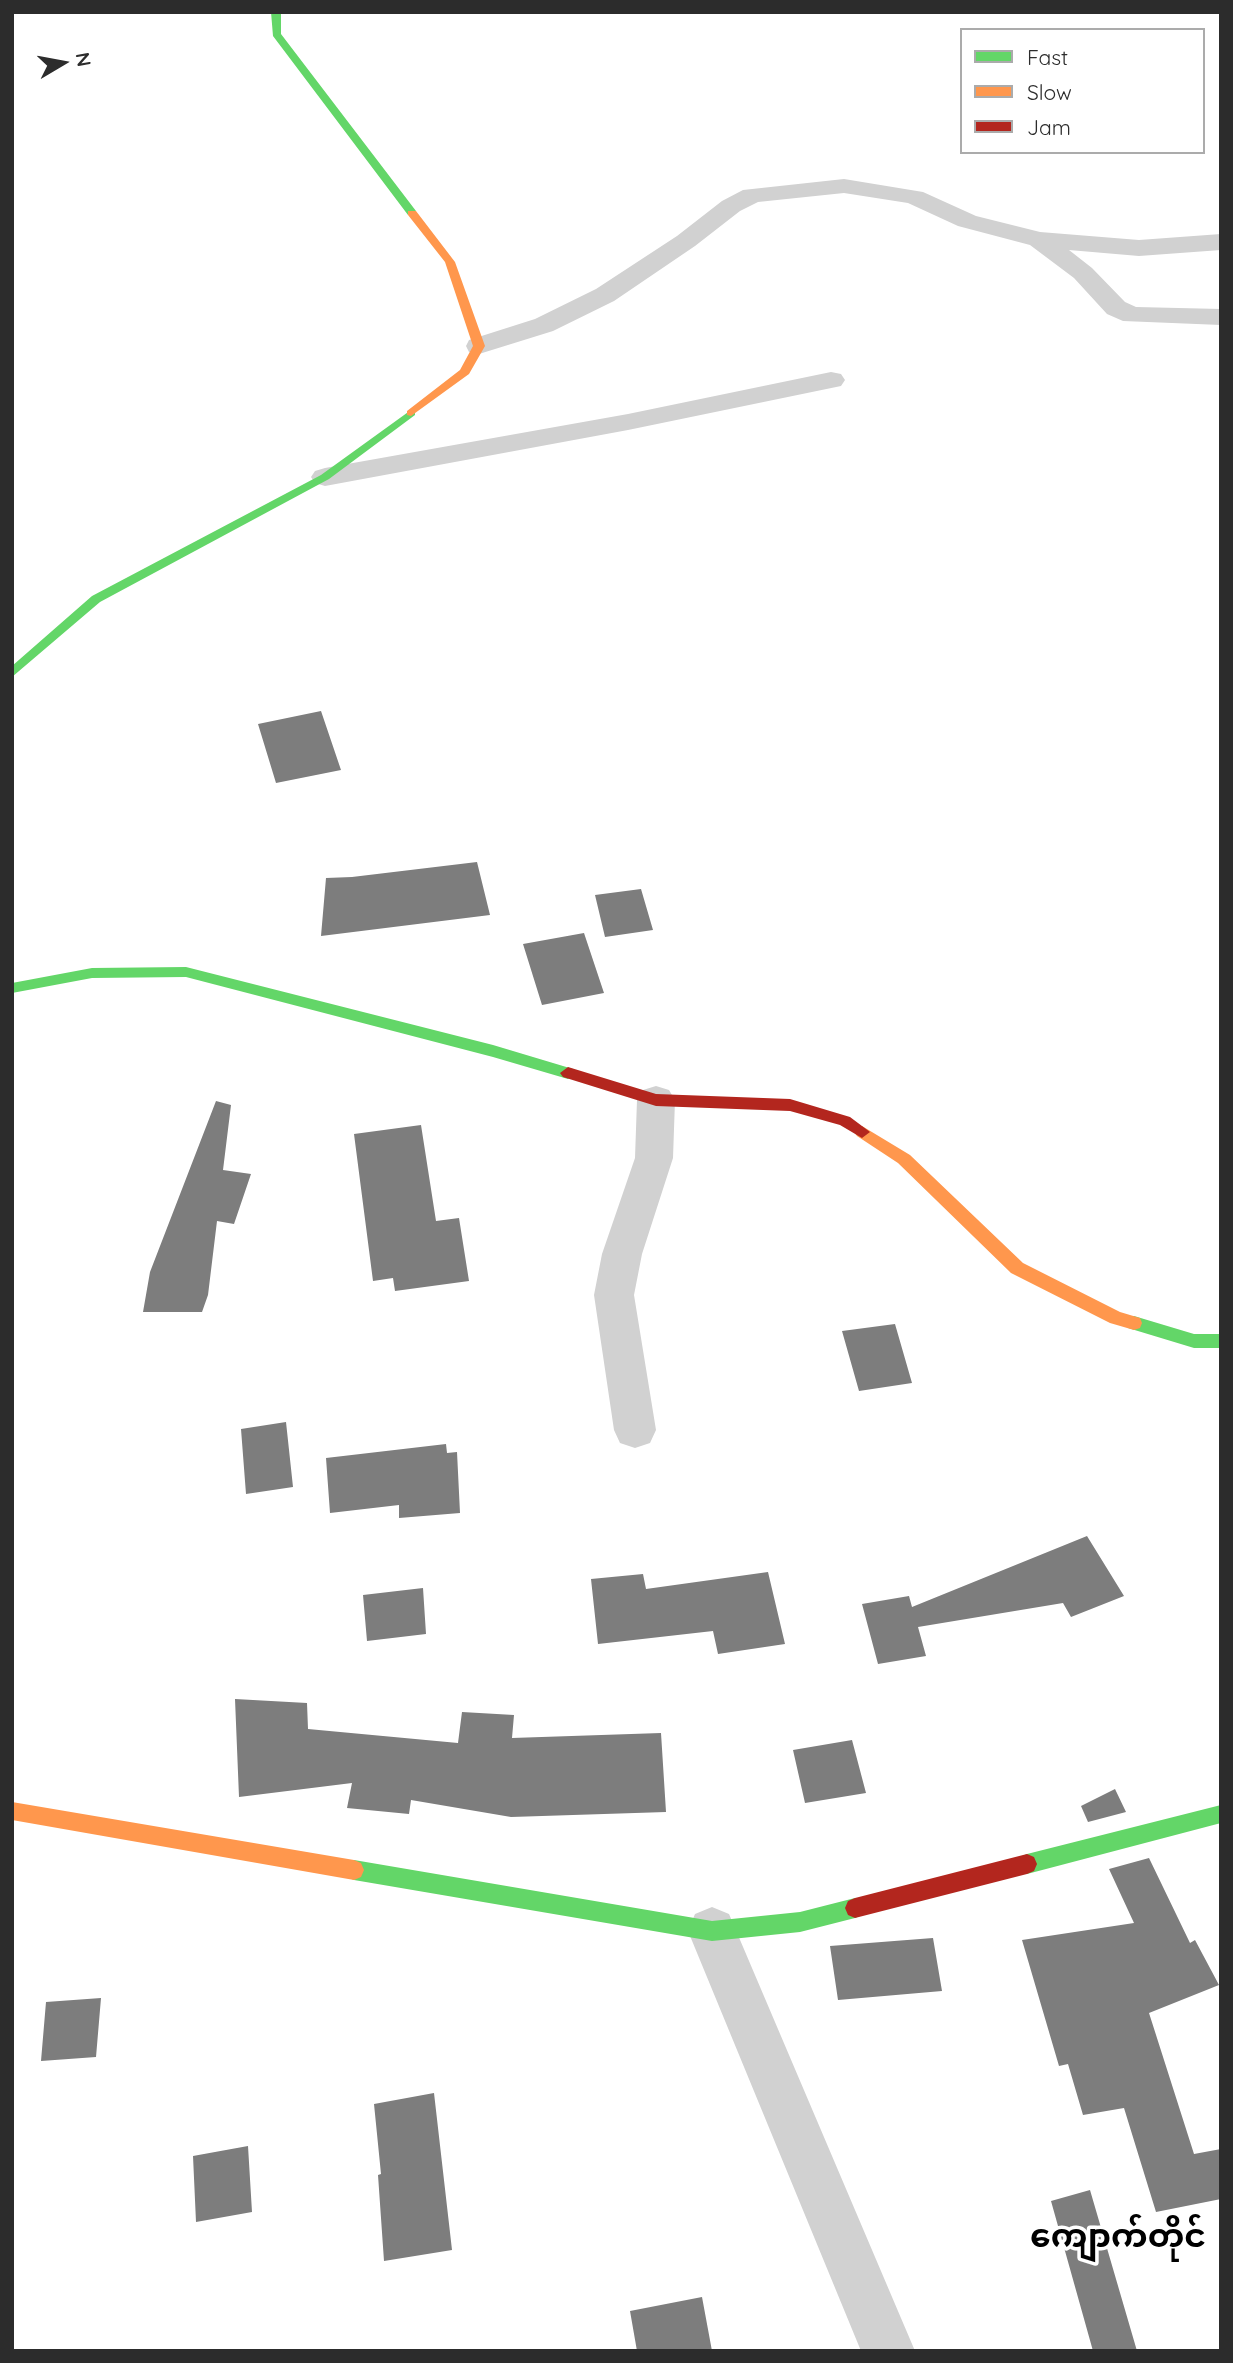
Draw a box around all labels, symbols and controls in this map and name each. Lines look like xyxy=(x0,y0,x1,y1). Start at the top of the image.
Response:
north arrow xyxy=(28,28,98,98)
legend xyxy=(960,28,1205,154)
text: Fast xyxy=(1027,44,1068,70)
text: N xyxy=(71,50,97,68)
text: Slow xyxy=(1027,79,1072,105)
text: Jam xyxy=(1027,114,1071,140)
district label: ကျောက်တိုင် xyxy=(1030,2217,1206,2257)

